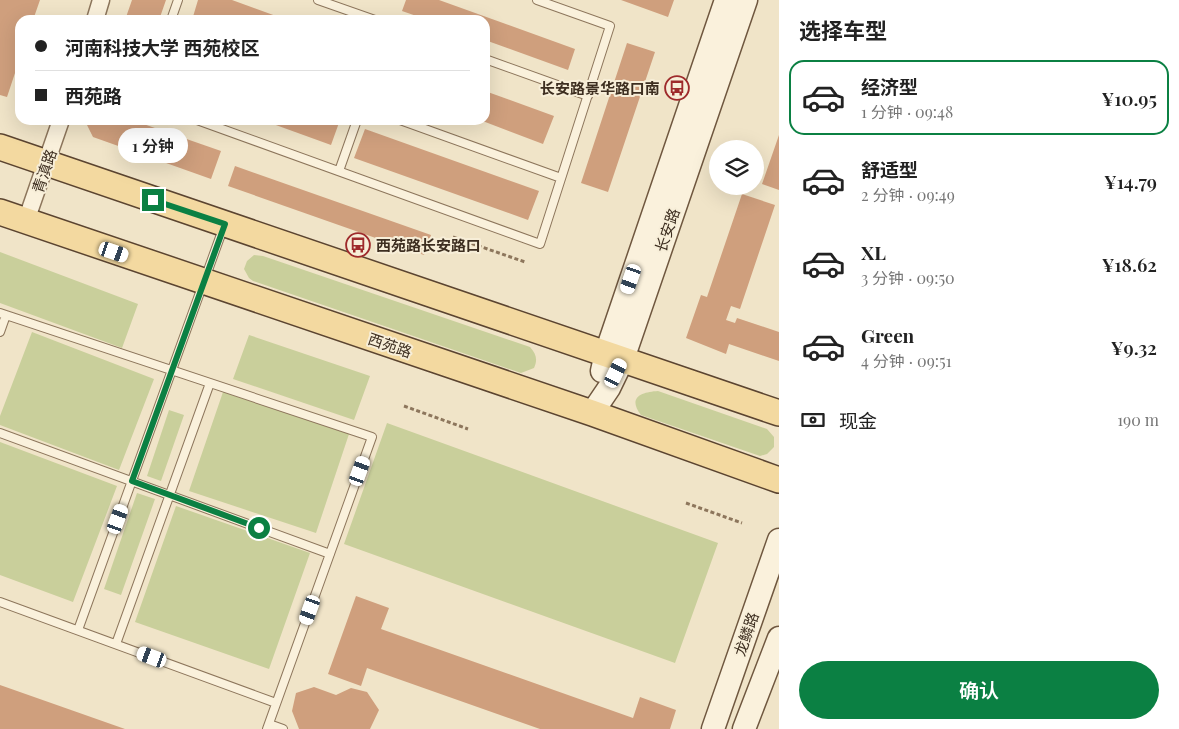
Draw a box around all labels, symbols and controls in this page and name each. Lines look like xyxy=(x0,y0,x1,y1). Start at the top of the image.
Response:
text: 选择车型 xyxy=(799,15,887,45)
text: 河南科技大学 西苑校区 xyxy=(65,34,259,60)
text: 经济型 xyxy=(861,73,918,99)
bus stop icon: 长安路景华路口南 xyxy=(664,75,690,101)
icon: car xyxy=(801,75,846,120)
place label: 长安路景华路口南 xyxy=(540,78,660,98)
text: 西苑路 xyxy=(65,82,122,108)
text: ¥10.95 xyxy=(1102,85,1157,111)
text: 1 分钟 · 09:48 xyxy=(861,101,953,122)
callout: 1 分钟 xyxy=(118,128,188,162)
text: 1 分钟 xyxy=(132,135,174,156)
map controls xyxy=(709,140,764,195)
button: layers xyxy=(709,140,764,195)
street label: 青滇路 xyxy=(27,146,61,196)
text: 舒适型 xyxy=(861,156,918,182)
icon: car xyxy=(801,158,846,203)
text: ¥14.79 xyxy=(1104,168,1157,194)
text: 2 分钟 · 09:49 xyxy=(861,184,955,205)
route end xyxy=(142,189,164,211)
street label: 长安路 xyxy=(650,205,684,255)
bus stop icon: 西苑路长安路口 xyxy=(345,232,371,258)
place label: 西苑路长安路口 xyxy=(376,235,481,255)
text: XL xyxy=(861,239,886,265)
car xyxy=(97,240,130,264)
icon: car xyxy=(801,241,846,286)
text: ¥18.62 xyxy=(1102,251,1157,277)
car xyxy=(619,262,642,296)
text: 3 分钟 · 09:50 xyxy=(861,267,955,288)
text: Green xyxy=(861,322,914,348)
icon: car xyxy=(801,324,846,369)
street label: 西苑路 xyxy=(365,328,415,362)
text: ¥9.32 xyxy=(1111,334,1157,360)
text: 4 分钟 · 09:51 xyxy=(861,350,952,371)
car xyxy=(602,356,629,390)
icon: cash xyxy=(799,406,827,434)
text: 现金 xyxy=(839,407,877,433)
text: 190 m xyxy=(1117,409,1159,430)
car xyxy=(347,454,372,488)
car xyxy=(105,502,130,536)
route start xyxy=(248,517,270,539)
car xyxy=(297,593,322,627)
street label: 龙鳞路 xyxy=(729,609,763,659)
car xyxy=(135,645,168,669)
button: 确认 xyxy=(799,661,1159,719)

